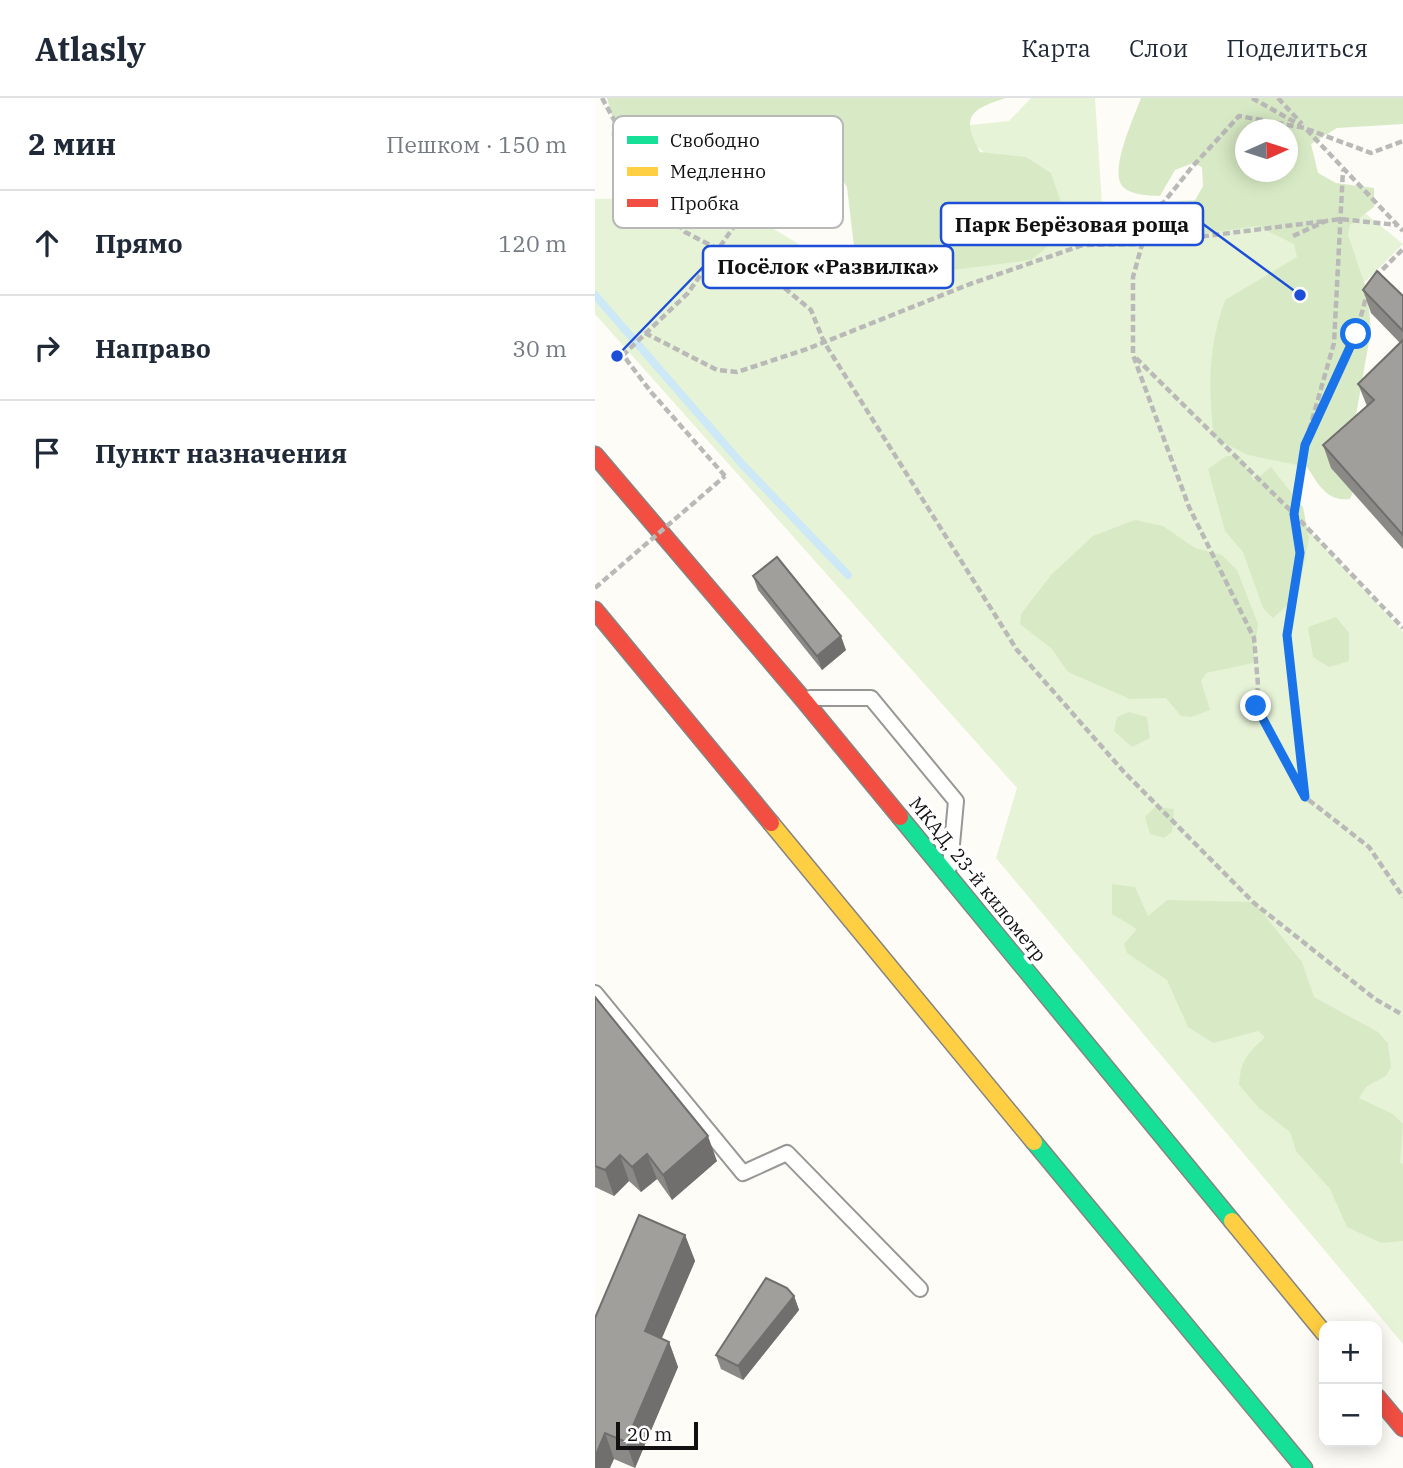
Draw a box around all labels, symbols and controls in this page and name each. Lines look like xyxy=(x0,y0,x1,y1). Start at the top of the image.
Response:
text: Atlasly xyxy=(35,27,146,70)
text: Карта xyxy=(1021,32,1091,64)
text: Слои xyxy=(1129,32,1188,64)
text: Поделиться xyxy=(1226,32,1368,64)
legend xyxy=(613,116,843,228)
north arrow xyxy=(1235,119,1298,182)
text: 2 мин xyxy=(28,124,116,163)
text: Свободно xyxy=(670,128,760,152)
text: Пешком · 150 m xyxy=(386,129,567,159)
text: Медленно xyxy=(670,159,766,183)
text: Пробка xyxy=(670,191,739,215)
callout: Парк Берёзовая роща xyxy=(941,203,1203,245)
text: Парк Берёзовая роща xyxy=(955,210,1189,238)
icon: ahead xyxy=(28,224,66,262)
text: Прямо xyxy=(95,226,183,260)
text: 120 m xyxy=(498,228,567,258)
callout: Посёлок «Развилка» xyxy=(703,246,953,288)
text: Посёлок «Развилка» xyxy=(717,252,939,280)
route start xyxy=(1340,318,1371,349)
icon: right xyxy=(28,329,66,367)
text: Направо xyxy=(95,331,211,365)
text: 30 m xyxy=(512,333,567,363)
icon: arrive xyxy=(28,434,66,472)
text: Пункт назначения xyxy=(95,436,347,470)
route end xyxy=(1240,690,1271,721)
street label: МКАД, 23-й километр xyxy=(904,792,1052,966)
map controls xyxy=(1319,1321,1382,1447)
button: + xyxy=(1319,1321,1382,1384)
button: − xyxy=(1319,1384,1382,1447)
scale bar xyxy=(616,1419,698,1451)
text: 20 m xyxy=(627,1422,672,1446)

